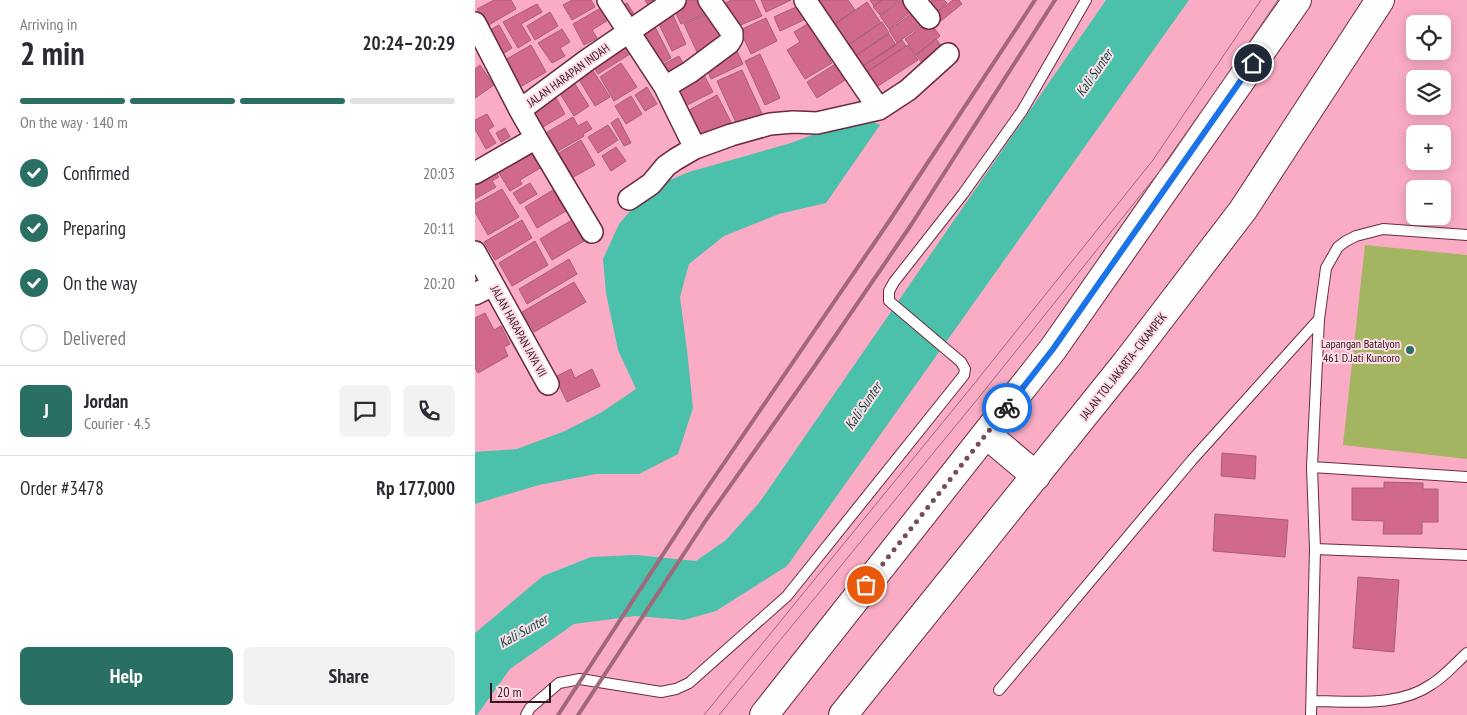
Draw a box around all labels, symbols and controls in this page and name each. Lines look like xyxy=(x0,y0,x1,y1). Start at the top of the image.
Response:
text: Arriving in xyxy=(20,14,77,34)
map controls xyxy=(1406,15,1451,225)
button: locate xyxy=(1406,15,1451,60)
text: 20:24–20:29 xyxy=(362,31,455,55)
text: 2 min xyxy=(20,32,85,74)
street label: JALAN HARAPAN INDAH xyxy=(523,40,612,111)
pin xyxy=(1232,42,1274,84)
water label: Kali Sunter xyxy=(1071,44,1118,100)
icon: home xyxy=(1239,49,1267,77)
button: layers xyxy=(1406,70,1451,115)
text: On the way · 140 m xyxy=(20,112,128,132)
button: + xyxy=(1406,125,1451,170)
icon: check xyxy=(20,159,48,187)
text: Confirmed xyxy=(63,161,130,185)
text: 20:03 xyxy=(423,163,455,183)
button: − xyxy=(1406,180,1451,225)
icon: check xyxy=(20,214,48,242)
text: Preparing xyxy=(63,216,126,240)
text: 20:11 xyxy=(423,218,455,238)
icon: check xyxy=(20,269,48,297)
text: On the way xyxy=(63,271,137,295)
text: 20:20 xyxy=(423,273,455,293)
street label: JALAN HARAPAN JAYA VII xyxy=(487,282,550,379)
street label: JALAN TOL JAKARTA–CIKAMPEK xyxy=(1076,309,1170,423)
text: Delivered xyxy=(63,326,126,350)
place label: Lapangan Batalyon 461 D.Jati Kuncoro xyxy=(1321,336,1400,365)
marker: Lapangan Batalyon 461 D.Jati Kuncoro xyxy=(1404,344,1416,356)
water label: Kali Sunter xyxy=(840,377,887,433)
courier xyxy=(982,383,1032,433)
button: chat xyxy=(339,385,391,437)
button: phone xyxy=(403,385,455,437)
text: Jordan xyxy=(84,389,128,413)
icon: bike xyxy=(993,394,1021,422)
text: J xyxy=(43,399,49,423)
text: Courier · 4.5 xyxy=(84,413,151,433)
text: Order #3478 xyxy=(20,476,104,500)
text: Rp 177,000 xyxy=(376,476,455,500)
pin xyxy=(845,564,887,606)
icon: bag xyxy=(852,571,880,599)
water label: Kali Sunter xyxy=(495,609,552,652)
button: Help xyxy=(20,647,233,705)
button: Share xyxy=(243,647,455,705)
scale bar xyxy=(490,680,551,703)
text: 20 m xyxy=(497,683,522,701)

